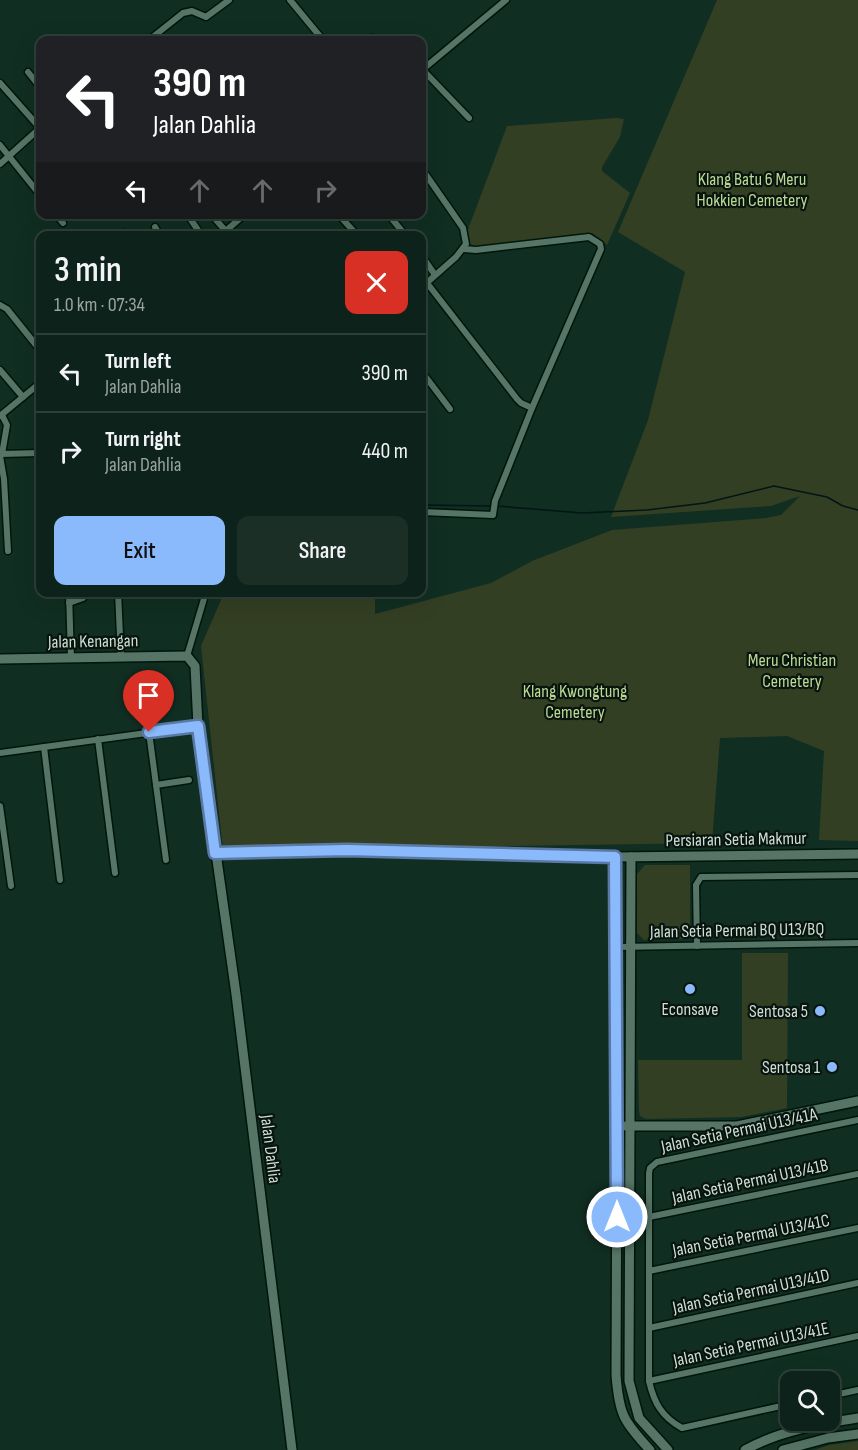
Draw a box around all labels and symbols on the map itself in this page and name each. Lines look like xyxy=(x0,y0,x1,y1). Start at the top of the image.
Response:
park label: Klang Batu 6 Meru Hokkien Cemetery xyxy=(697,169,807,211)
street label: Jalan Kenangan xyxy=(47,630,138,653)
park label: Meru Christian Cemetery xyxy=(748,650,836,692)
pin xyxy=(123,670,174,732)
park label: Klang Kwongtung Cemetery xyxy=(523,681,627,723)
street label: Persiaran Setia Makmur xyxy=(665,828,807,851)
street label: Jalan Setia Permai BQ U13/BQ xyxy=(649,918,824,943)
marker: Econsave xyxy=(683,982,697,996)
place label: Econsave xyxy=(662,999,718,1020)
place label: Sentosa 5 xyxy=(749,1001,808,1022)
marker: Sentosa 5 xyxy=(813,1004,827,1018)
place label: Sentosa 1 xyxy=(762,1057,821,1078)
marker: Sentosa 1 xyxy=(825,1060,839,1074)
street label: Jalan Setia Permai U13/41A xyxy=(658,1104,819,1157)
street label: Jalan Dahlia xyxy=(256,1113,285,1185)
street label: Jalan Setia Permai U13/41B xyxy=(669,1155,830,1208)
position arrow xyxy=(585,1185,649,1249)
street label: Jalan Setia Permai U13/41C xyxy=(670,1210,831,1261)
street label: Jalan Setia Permai U13/41D xyxy=(670,1265,831,1319)
street label: Jalan Setia Permai U13/41E xyxy=(670,1318,831,1371)

